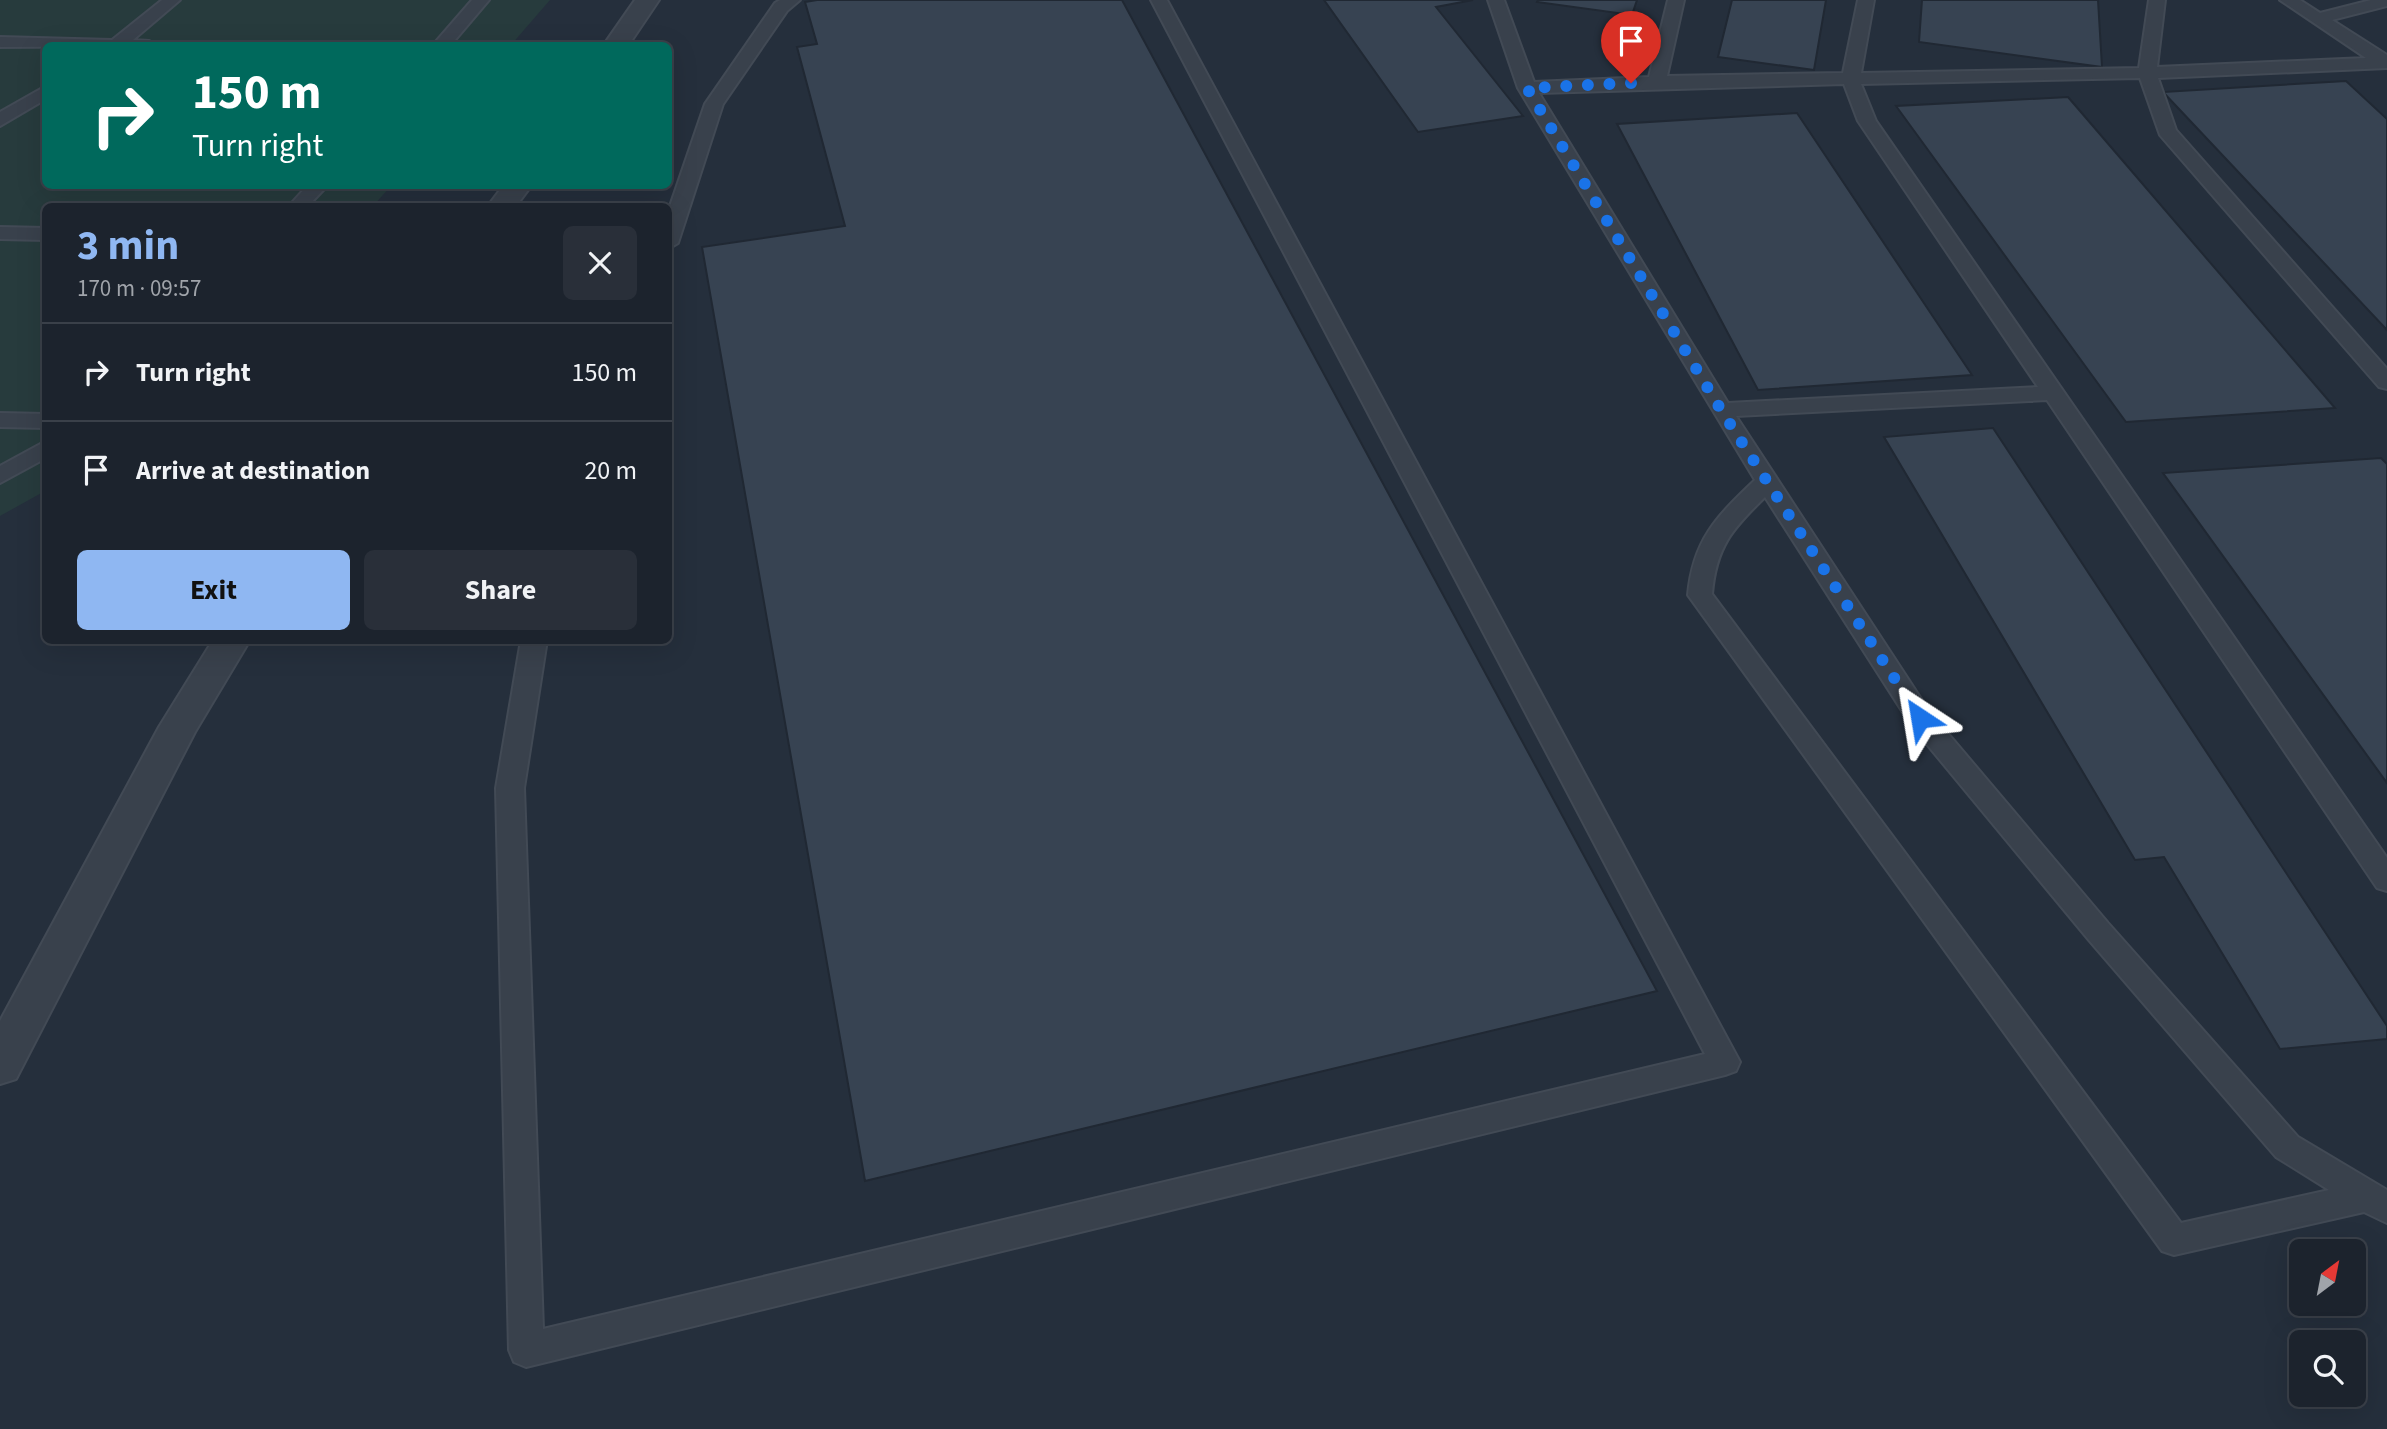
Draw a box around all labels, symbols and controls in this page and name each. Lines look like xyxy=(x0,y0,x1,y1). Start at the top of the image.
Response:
pin xyxy=(1601,11,1661,83)
icon: arrive xyxy=(1612,22,1650,60)
text: 150 m xyxy=(192,58,321,128)
icon: right xyxy=(77,70,168,161)
text: Turn right xyxy=(192,123,323,169)
text: 3 min xyxy=(77,216,179,276)
button: close xyxy=(563,226,637,300)
text: 170 m · 09:57 xyxy=(77,272,201,305)
icon: right xyxy=(77,353,115,391)
text: Turn right xyxy=(136,354,251,391)
text: 150 m xyxy=(571,354,637,391)
icon: arrive xyxy=(77,451,115,489)
text: Arrive at destination xyxy=(136,452,370,489)
text: 20 m xyxy=(584,452,637,489)
button: Exit xyxy=(77,550,350,630)
button: Share xyxy=(364,550,637,630)
position arrow xyxy=(1883,681,1957,755)
north arrow xyxy=(2289,1239,2366,1316)
map controls xyxy=(2289,1239,2366,1407)
button: search xyxy=(2289,1330,2366,1407)

